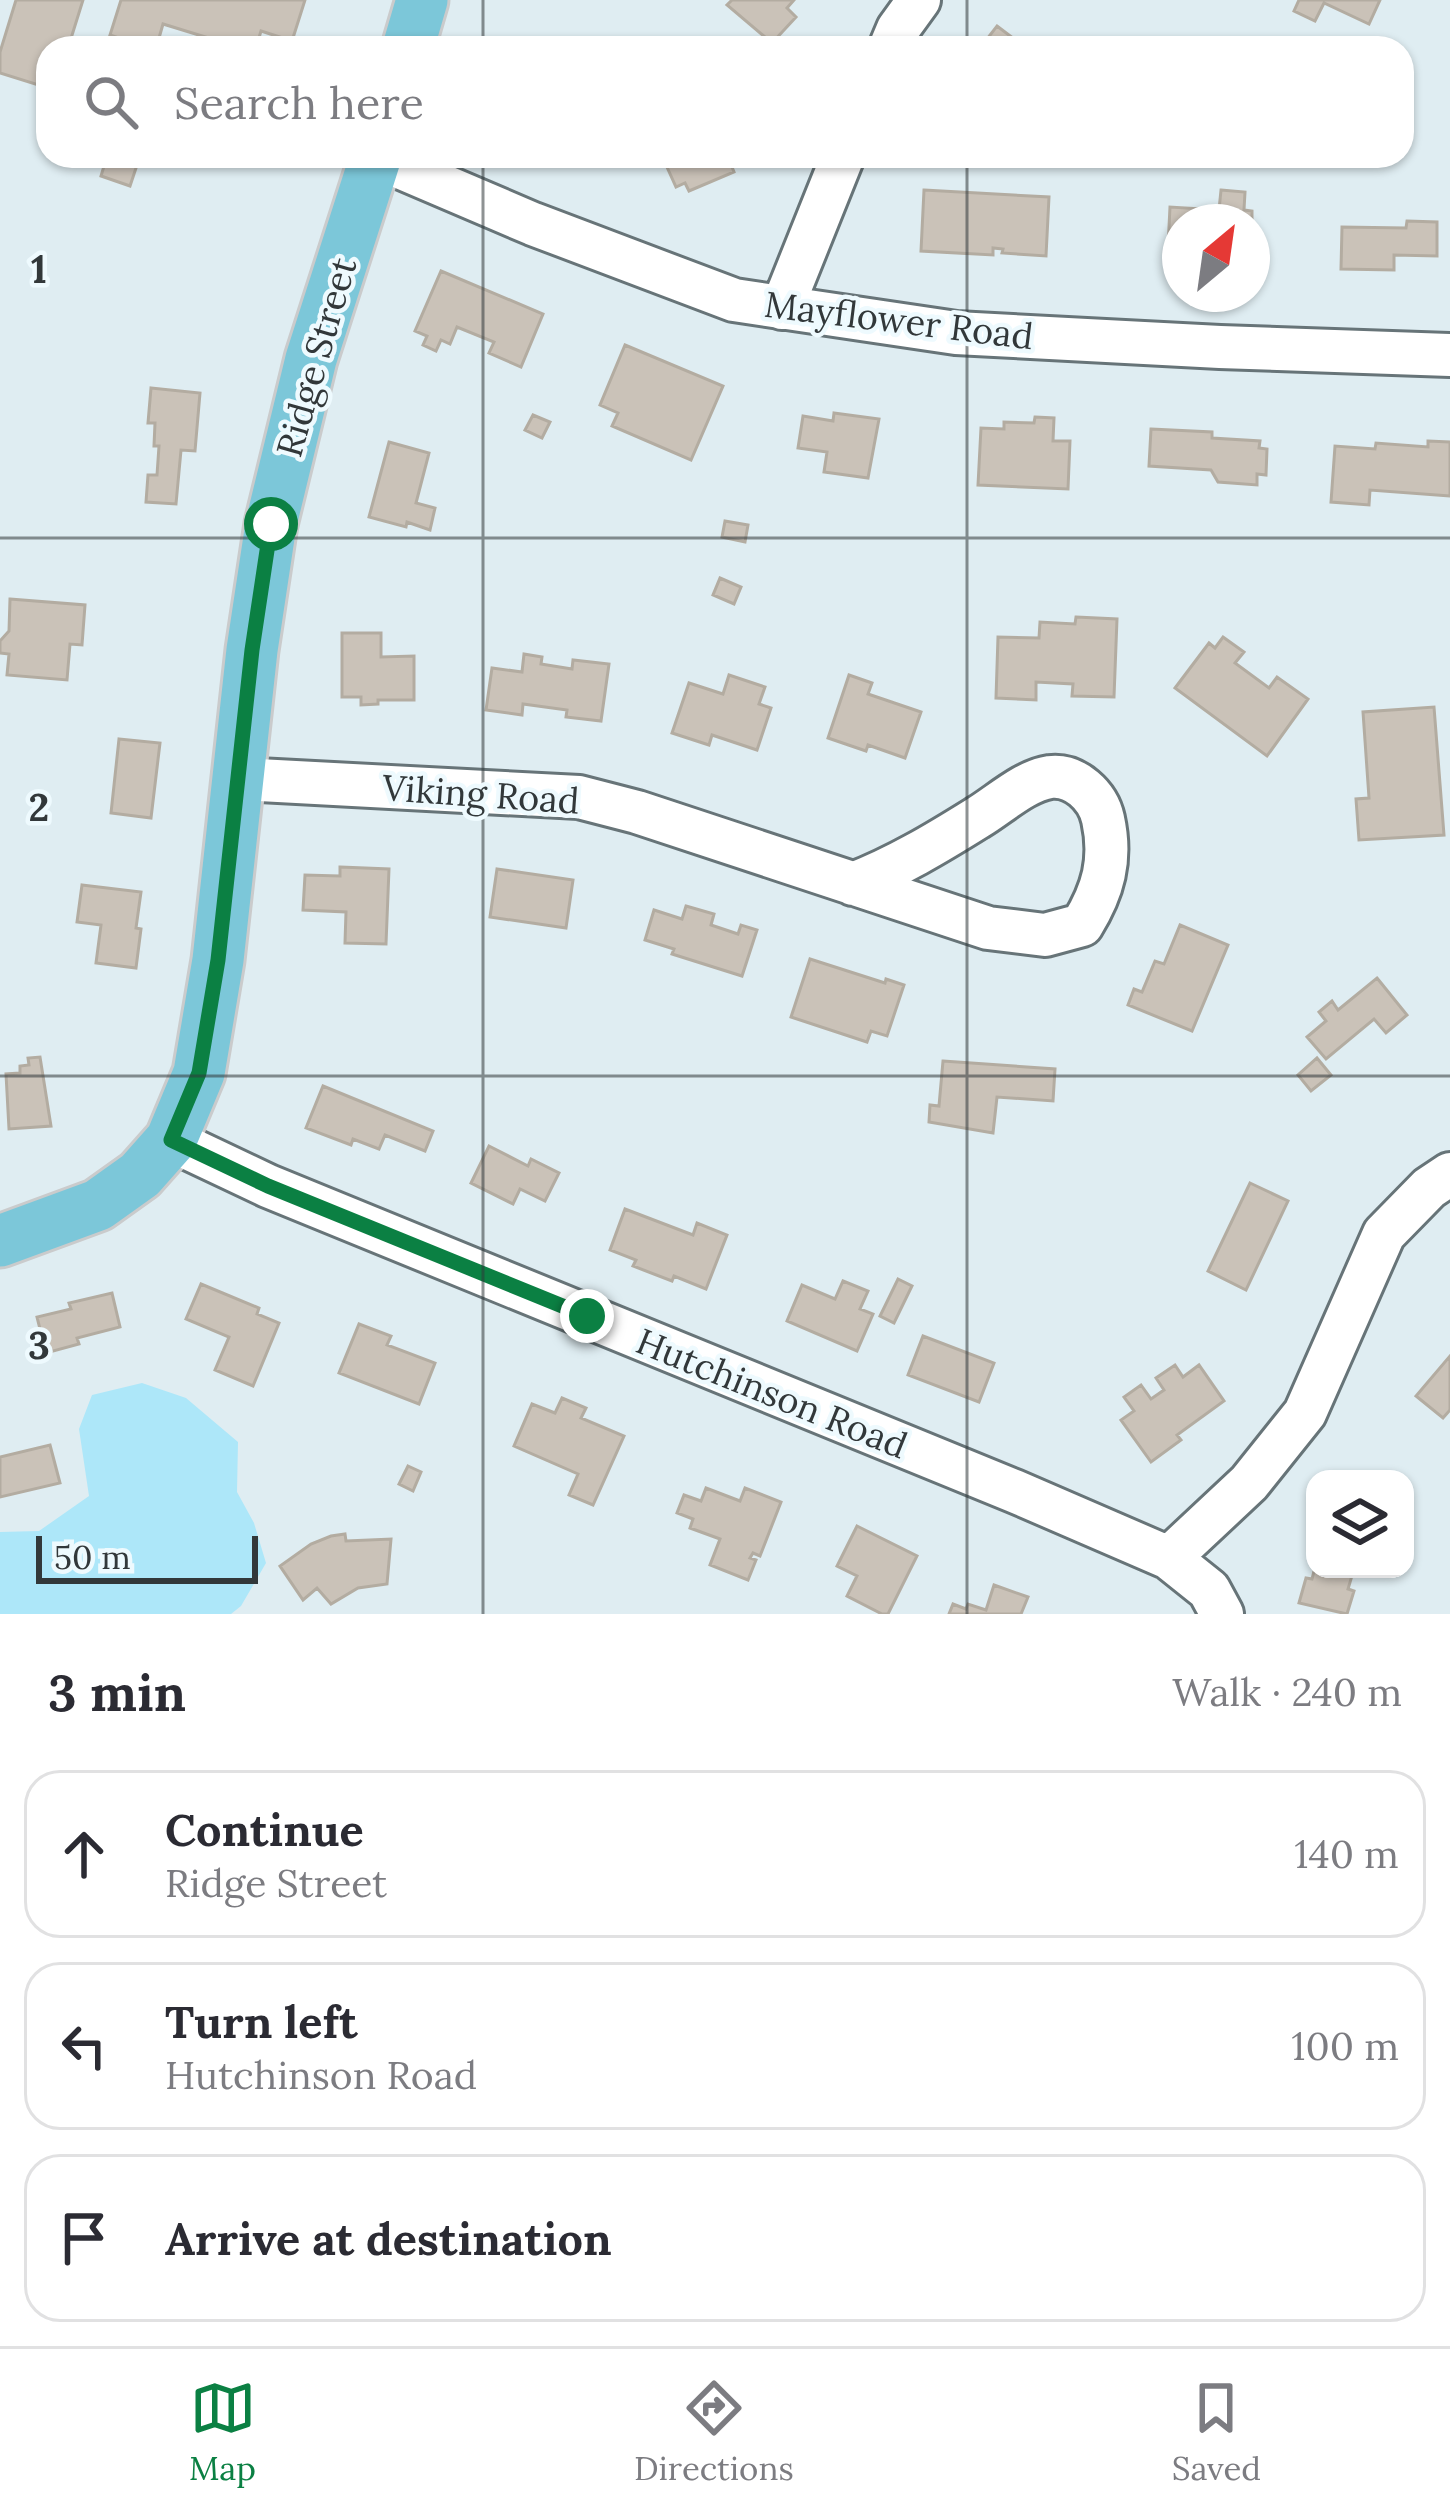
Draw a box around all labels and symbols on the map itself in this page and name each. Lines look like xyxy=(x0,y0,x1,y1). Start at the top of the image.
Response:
north arrow xyxy=(1162,204,1270,312)
text: 1 xyxy=(31,244,47,294)
street label: Ridge Street xyxy=(266,252,366,462)
street label: Mayflower Road xyxy=(762,281,1036,359)
route start xyxy=(244,497,298,551)
street label: Viking Road xyxy=(380,764,581,824)
text: 2 xyxy=(29,782,49,832)
route end xyxy=(560,1289,614,1343)
street label: Hutchinson Road xyxy=(630,1318,914,1468)
text: 3 xyxy=(28,1320,50,1370)
scale bar xyxy=(36,1530,258,1583)

